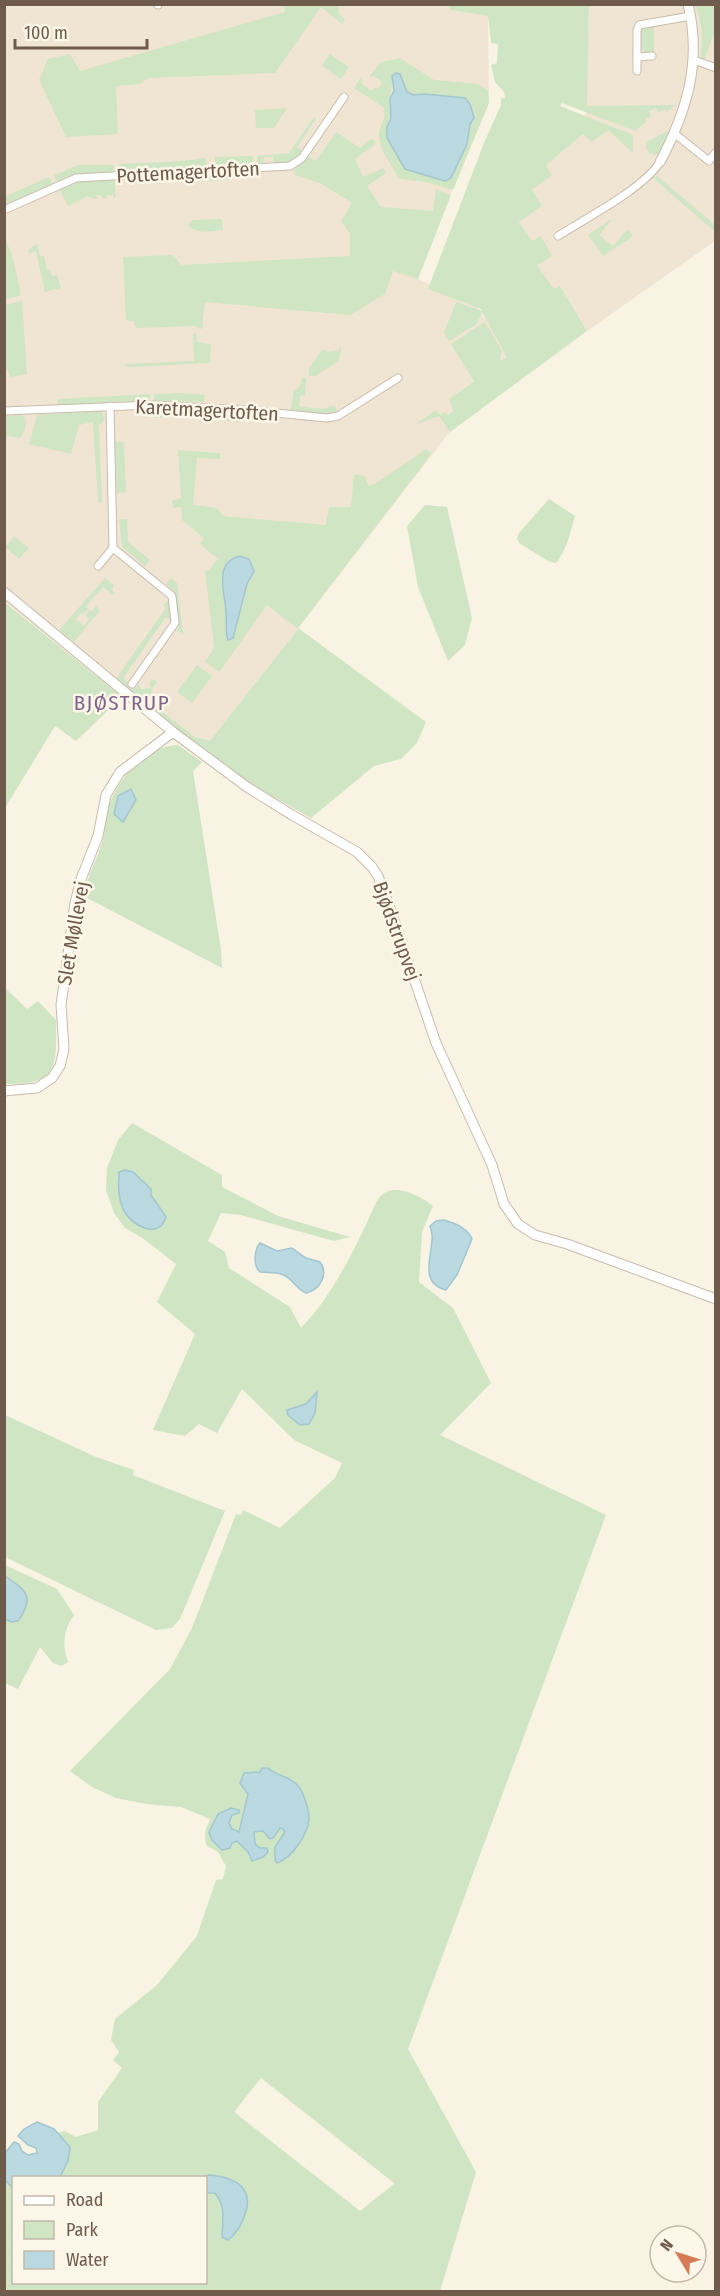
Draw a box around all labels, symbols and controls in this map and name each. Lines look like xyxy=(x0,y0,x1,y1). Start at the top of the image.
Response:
scale bar xyxy=(15,12,147,50)
text: 100 m xyxy=(24,22,68,44)
street label: Pottemagertoften xyxy=(116,156,260,188)
street label: Karetmagertoften xyxy=(135,394,279,426)
district label: BJØSTRUP xyxy=(74,690,170,716)
street label: Bjødstrupvej xyxy=(368,878,426,984)
street label: Slet Møllevej xyxy=(52,879,94,987)
legend xyxy=(12,2176,207,2284)
text: Road xyxy=(66,2189,103,2211)
text: Park xyxy=(66,2219,99,2241)
north arrow xyxy=(648,2224,708,2284)
text: N xyxy=(656,2235,677,2255)
text: Water xyxy=(66,2249,109,2271)

